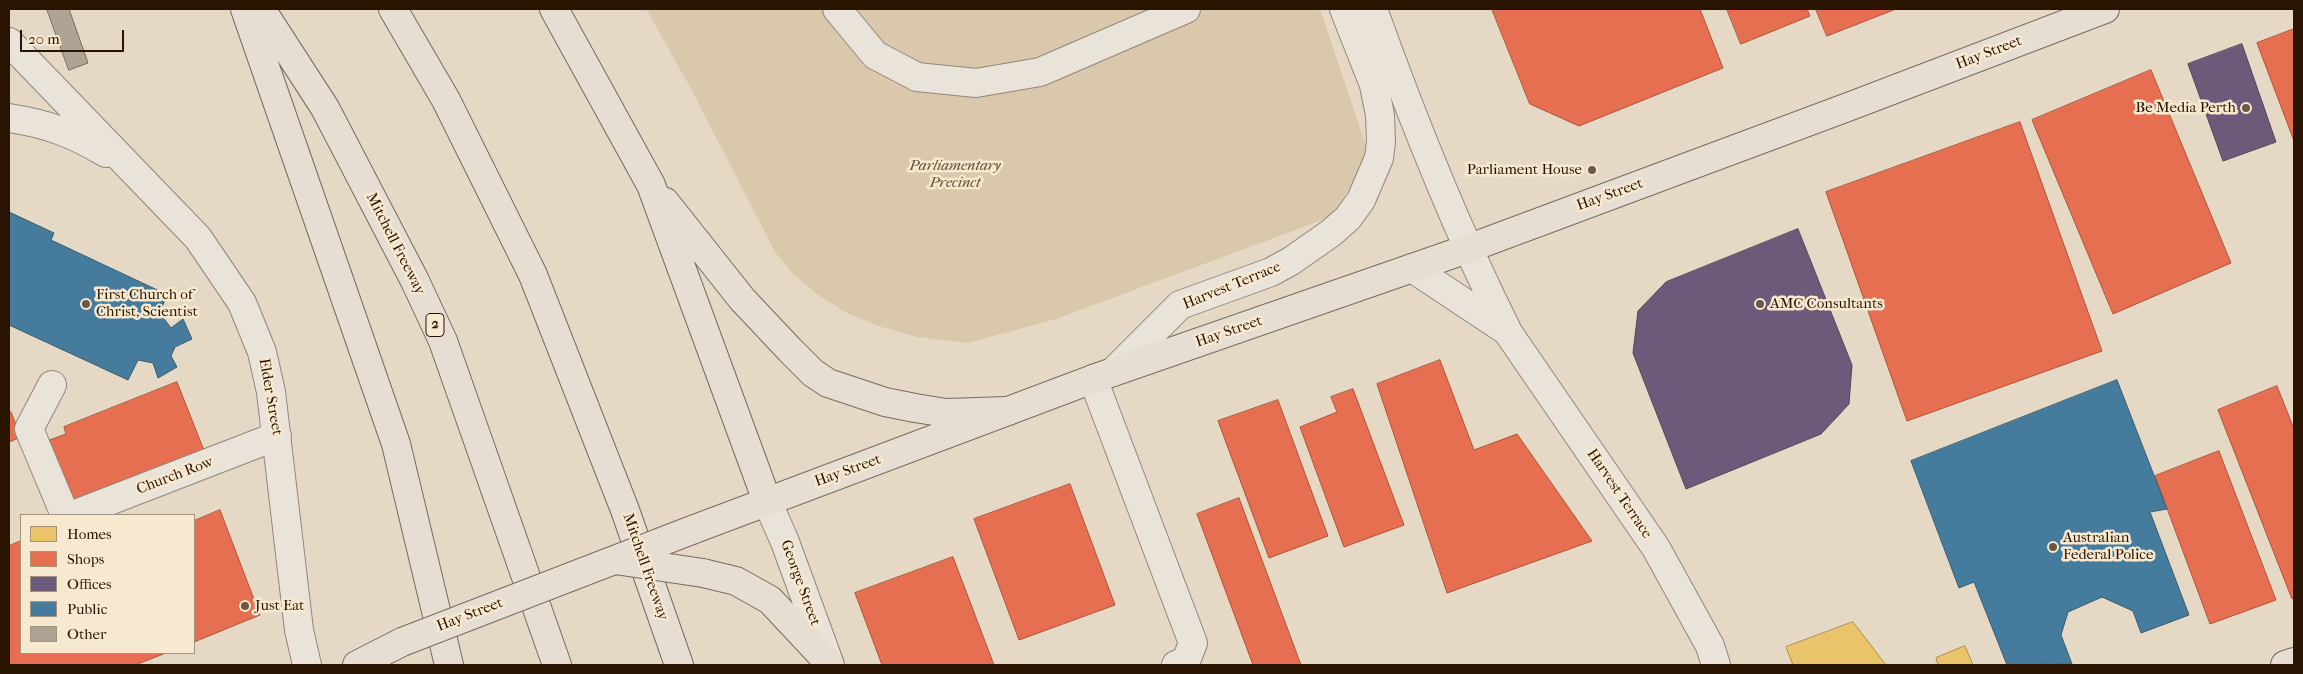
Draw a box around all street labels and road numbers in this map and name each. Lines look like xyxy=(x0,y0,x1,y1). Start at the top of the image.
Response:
street label: Hay Street xyxy=(1953,32,2025,74)
street label: Hay Street xyxy=(1574,175,1646,215)
street label: Mitchell Freeway xyxy=(362,190,428,298)
street label: Harvest Terrace xyxy=(1180,258,1284,314)
street label: Hay Street xyxy=(1193,312,1265,352)
road number: 2 xyxy=(426,314,444,336)
street label: Elder Street xyxy=(254,357,286,437)
street label: Harvest Terrace xyxy=(1582,446,1656,542)
street label: Hay Street xyxy=(812,451,884,491)
street label: Church Row xyxy=(134,453,216,499)
street label: Mitchell Freeway xyxy=(618,511,672,623)
street label: George Street xyxy=(776,538,824,628)
street label: Hay Street xyxy=(434,594,506,636)

